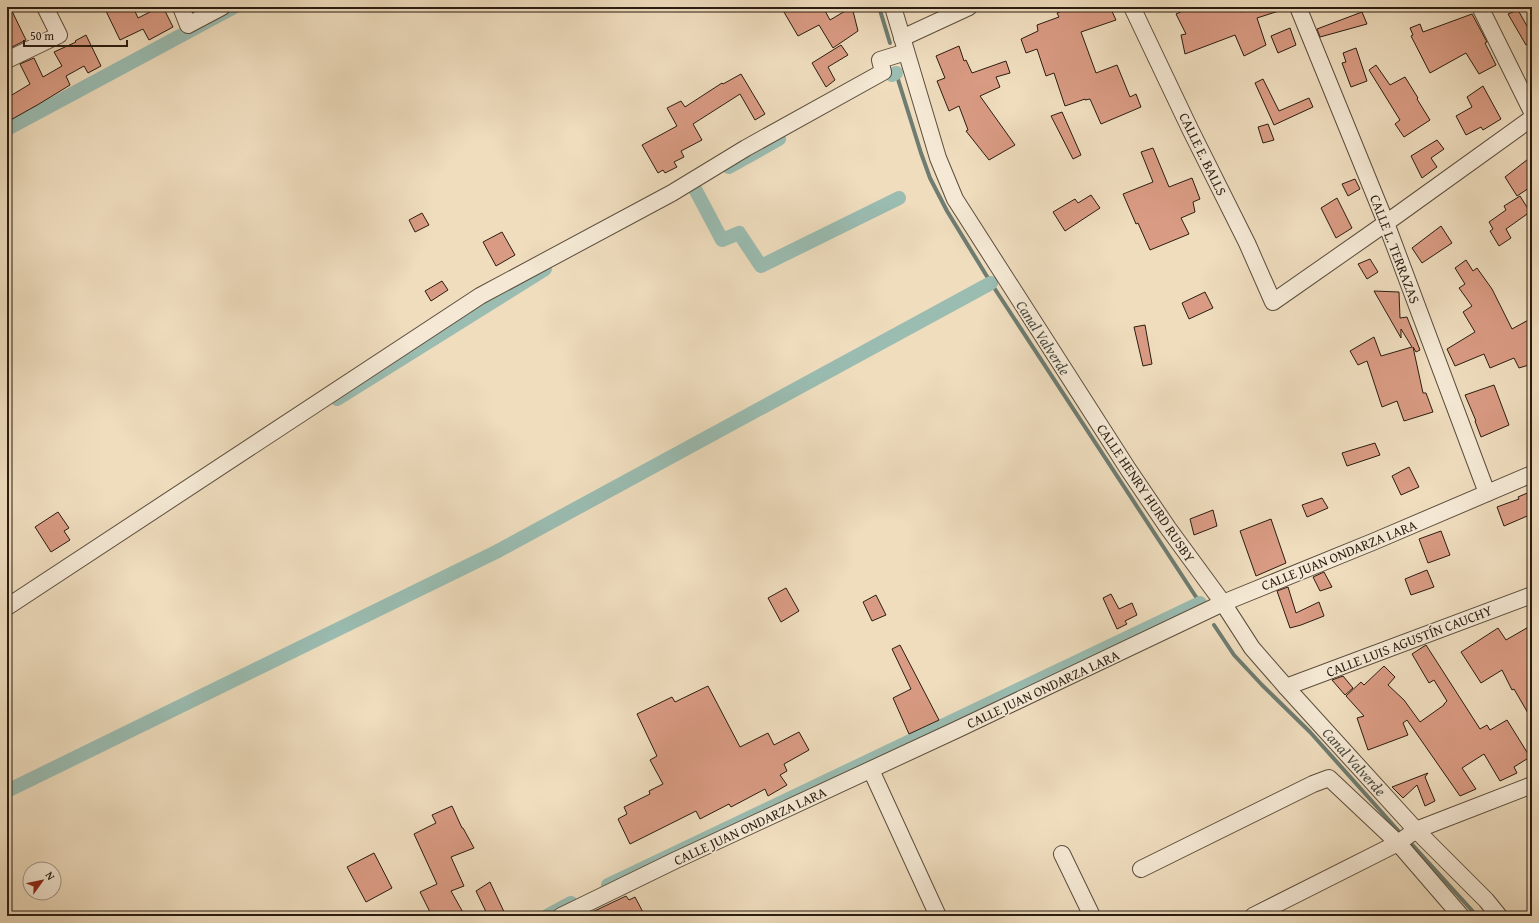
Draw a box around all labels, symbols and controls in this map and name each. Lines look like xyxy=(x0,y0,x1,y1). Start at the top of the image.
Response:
scale bar xyxy=(24,22,127,48)
text: 50 m xyxy=(30,27,54,44)
street label: CALLE E. BALLS xyxy=(1174,109,1232,199)
street label: CALLE L. TERRAZAS xyxy=(1365,192,1425,306)
water label: Canal Valverde xyxy=(1011,296,1076,379)
street label: CALLE HENRY HURD RUSBY xyxy=(1092,420,1200,567)
street label: CALLE JUAN ONDARZA LARA xyxy=(1258,514,1420,595)
street label: CALLE LUIS AGUSTÍN CAUCHY xyxy=(1323,600,1495,682)
street label: CALLE JUAN ONDARZA LARA xyxy=(963,645,1123,733)
water label: Canal Valverde xyxy=(1318,723,1391,801)
street label: CALLE JUAN ONDARZA LARA xyxy=(670,782,830,870)
north arrow xyxy=(22,861,62,901)
text: N xyxy=(42,868,59,884)

